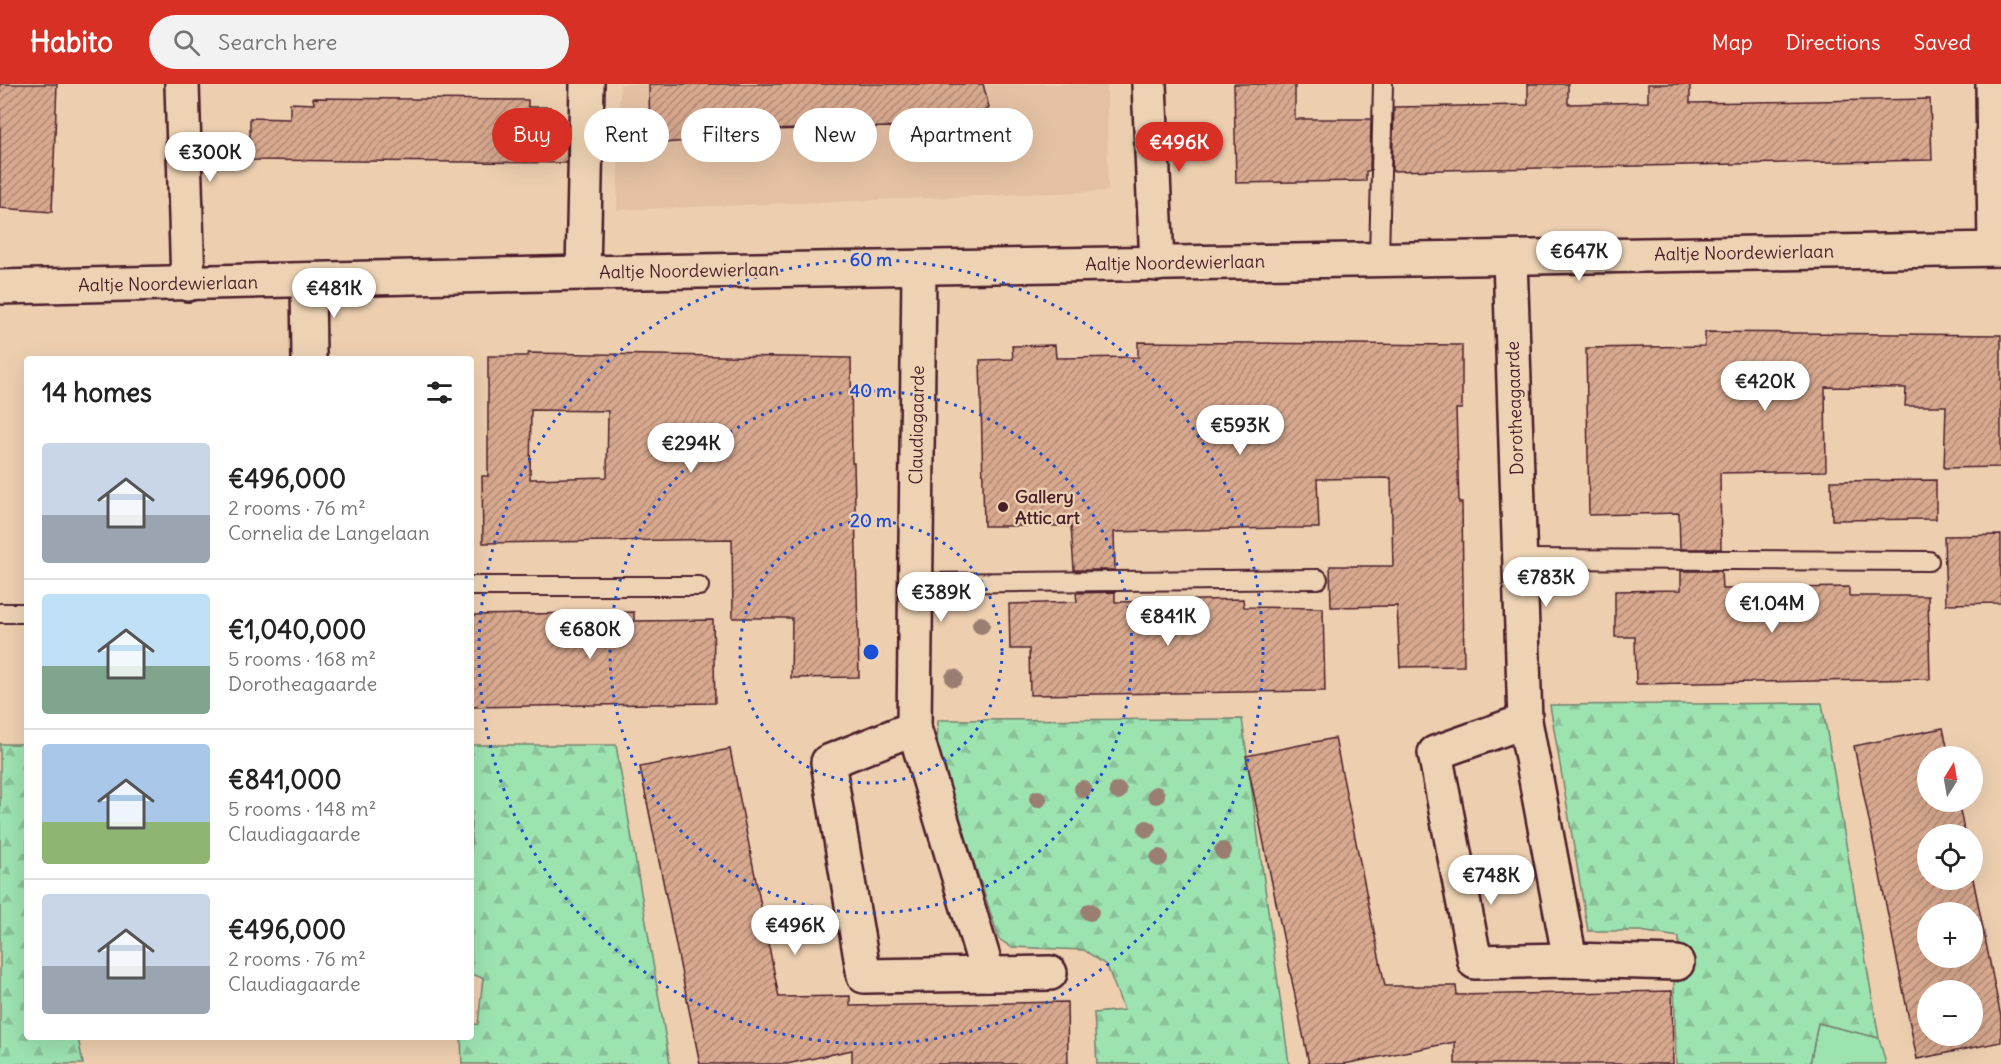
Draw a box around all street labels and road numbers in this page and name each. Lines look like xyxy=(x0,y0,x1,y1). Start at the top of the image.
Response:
street label: Aaltje Noordewierlaan xyxy=(1654,239,1834,266)
street label: Aaltje Noordewierlaan xyxy=(1085,249,1265,276)
street label: Aaltje Noordewierlaan xyxy=(599,257,779,284)
street label: Aaltje Noordewierlaan xyxy=(78,270,258,297)
street label: Dorotheagaarde xyxy=(1501,341,1528,476)
street label: Claudiagaarde xyxy=(904,365,929,485)

